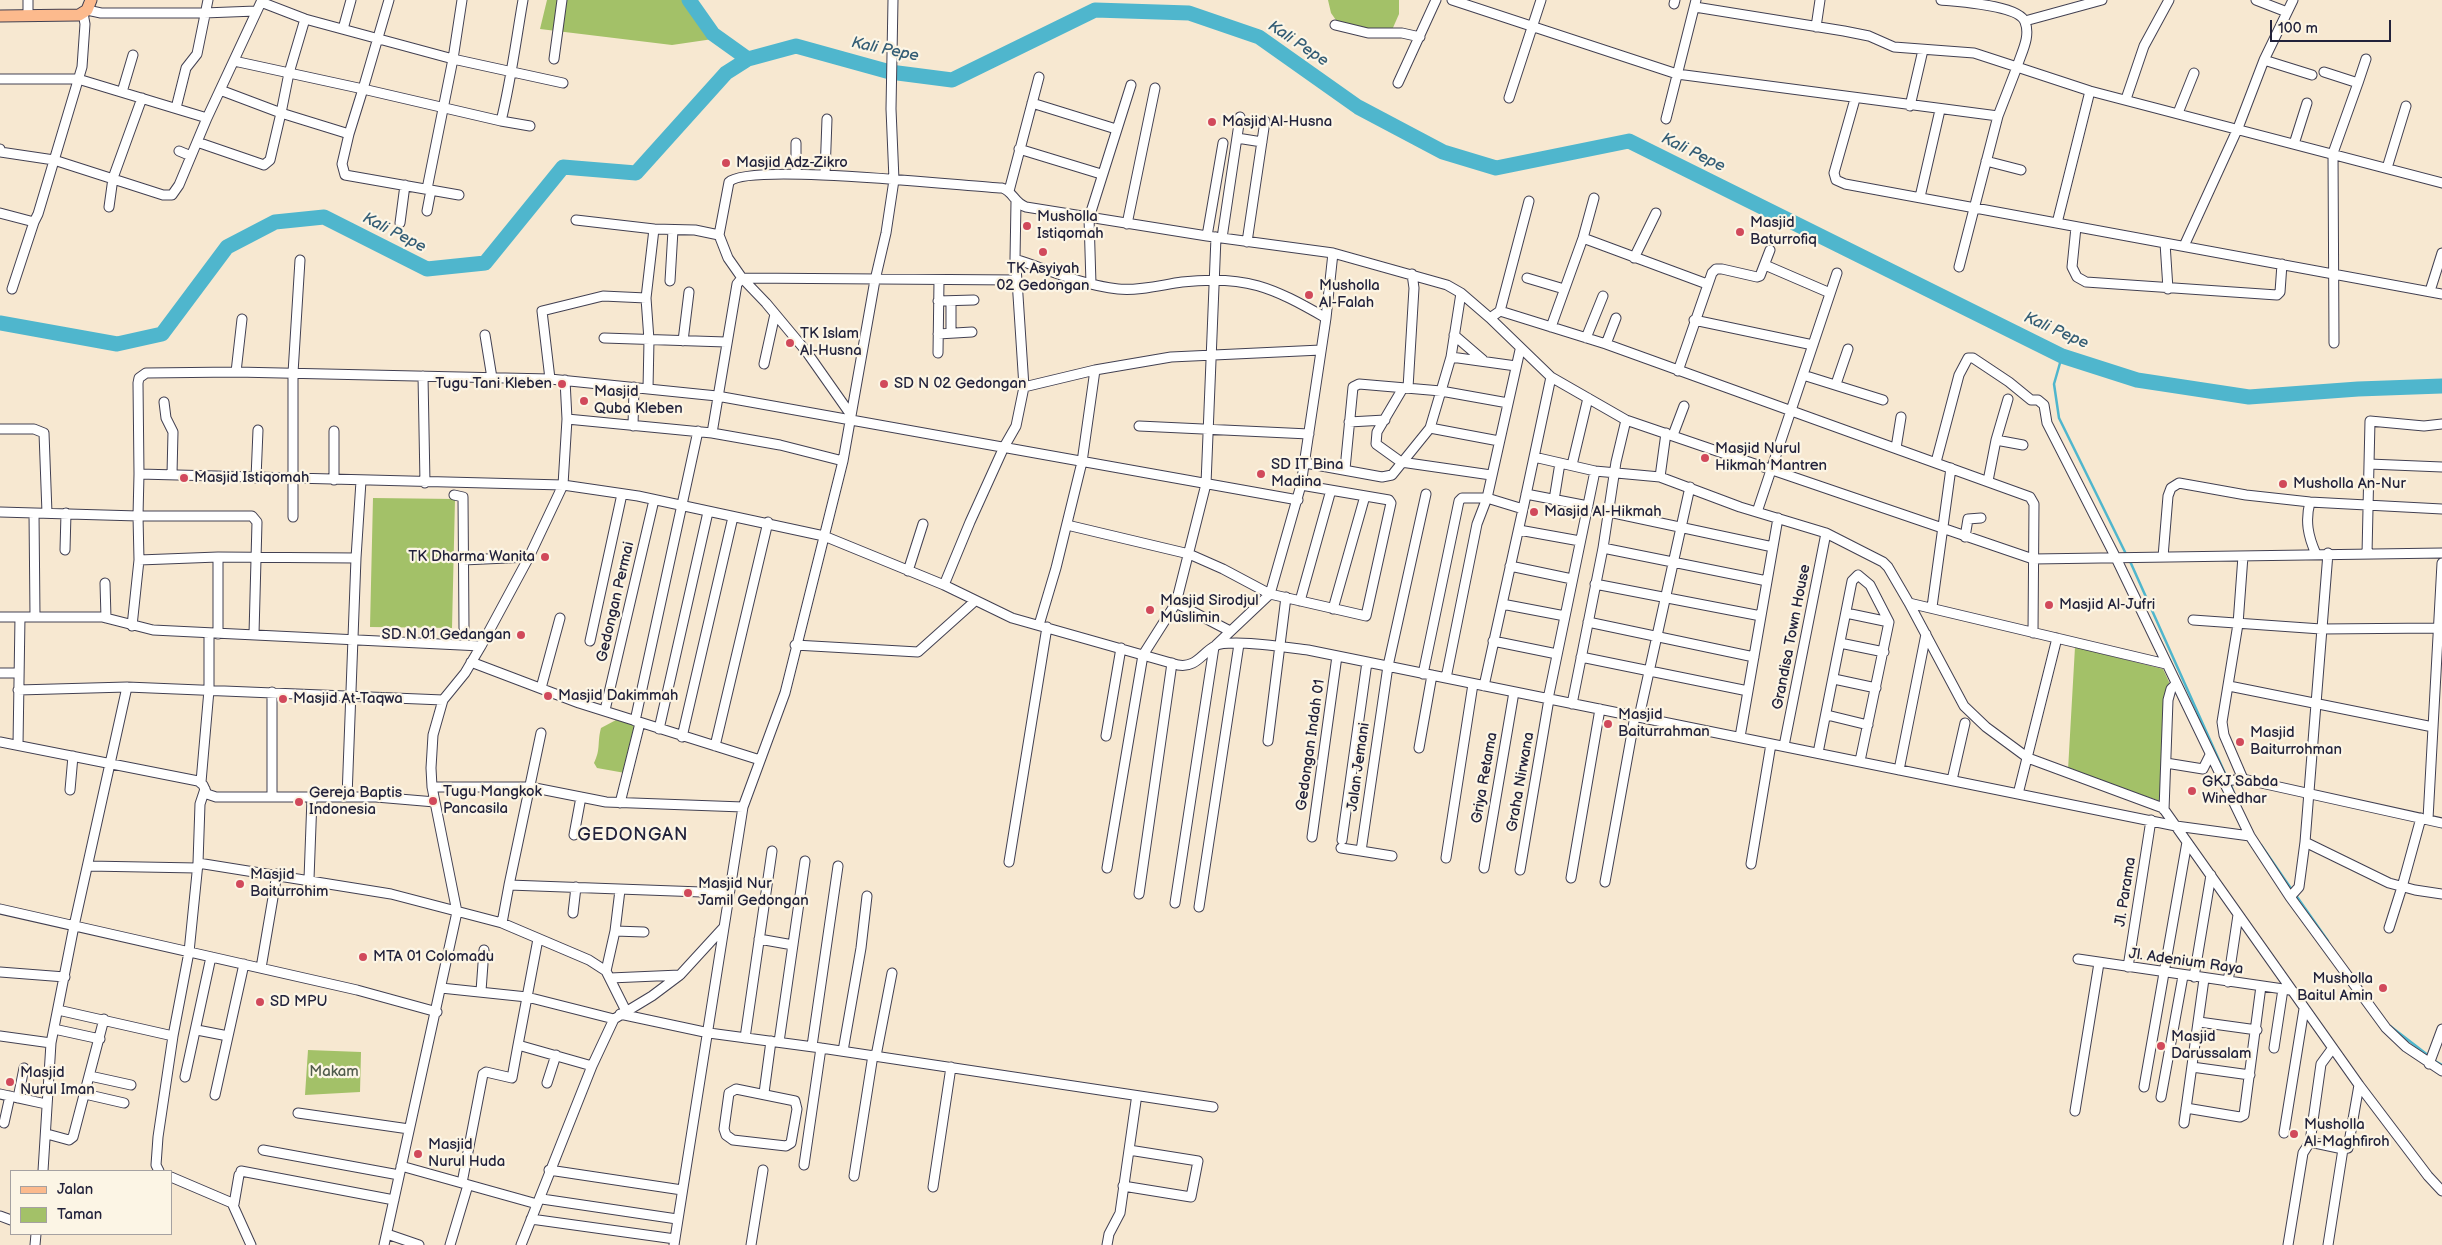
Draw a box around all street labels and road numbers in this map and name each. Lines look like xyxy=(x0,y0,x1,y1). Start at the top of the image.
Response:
street label: Gedongan Permai xyxy=(593,540,639,664)
street label: Grandisa Town House xyxy=(1769,563,1815,711)
street label: Gedongan Indah 01 xyxy=(1293,678,1329,812)
street label: Jalan Jemani xyxy=(1344,721,1374,813)
street label: Griya Retama xyxy=(1468,731,1502,825)
street label: Graha Nirwana xyxy=(1503,731,1539,833)
street label: Jl. Parama xyxy=(2112,856,2140,928)
street label: Jl. Adenium Raya xyxy=(2128,945,2244,979)

